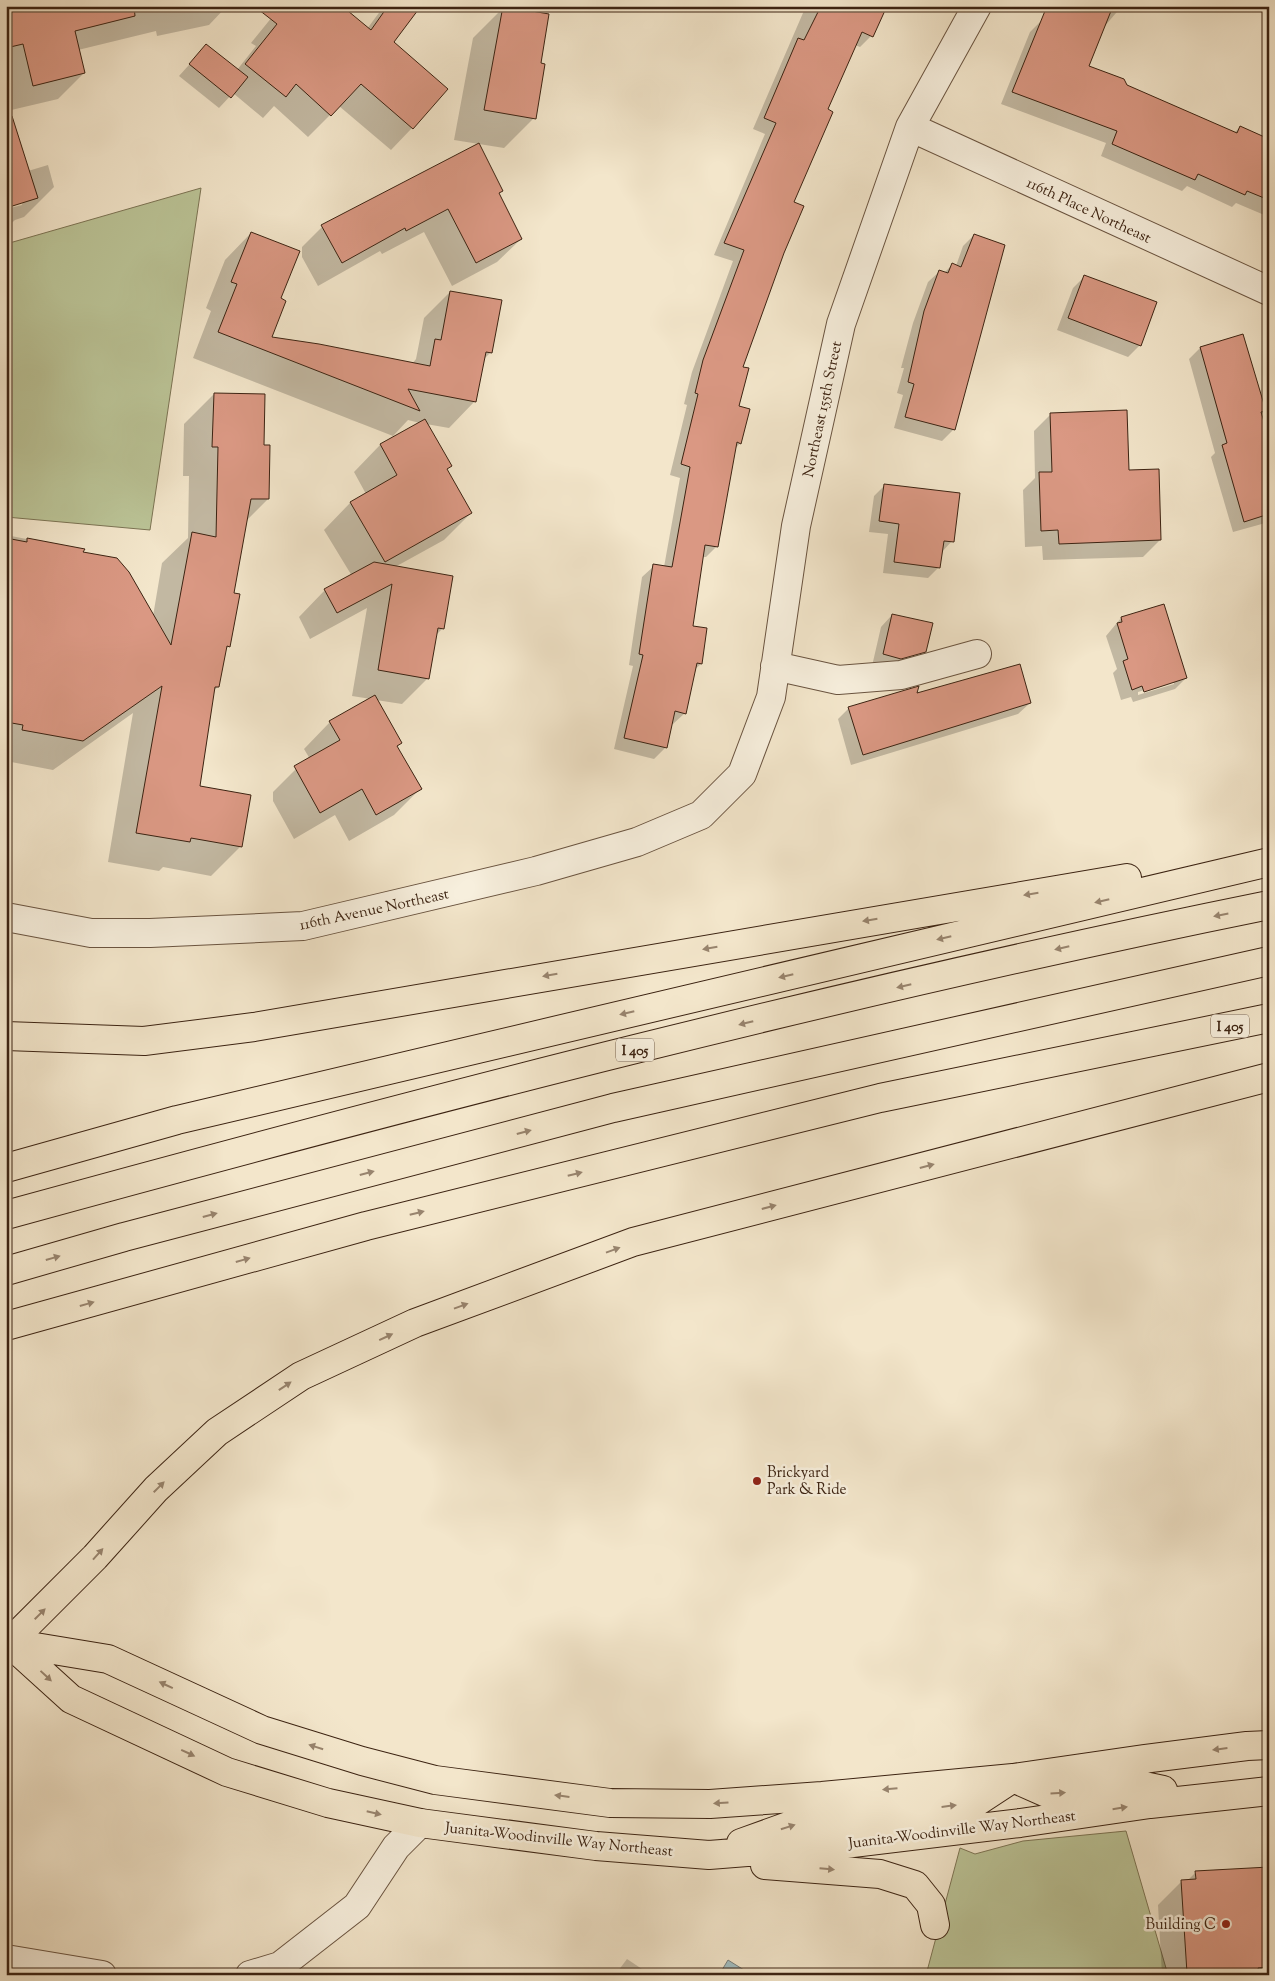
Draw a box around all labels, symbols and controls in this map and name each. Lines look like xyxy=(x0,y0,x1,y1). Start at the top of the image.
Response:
street label: 116th Place Northeast xyxy=(1023,173,1154,249)
street label: Northeast 155th Street xyxy=(799,339,848,479)
street label: 116th Avenue Northeast xyxy=(298,884,451,937)
one-way arrow xyxy=(1022,890,1038,898)
one-way arrow xyxy=(1094,897,1109,905)
one-way arrow xyxy=(1213,911,1229,919)
one-way arrow xyxy=(862,917,878,925)
one-way arrow xyxy=(936,934,951,942)
one-way arrow xyxy=(702,944,718,952)
one-way arrow xyxy=(1054,944,1069,952)
one-way arrow xyxy=(542,972,558,980)
one-way arrow xyxy=(778,972,793,980)
one-way arrow xyxy=(896,982,911,990)
one-way arrow xyxy=(620,1009,635,1017)
road number: I 405 xyxy=(1211,1014,1249,1038)
one-way arrow xyxy=(738,1019,753,1027)
road number: I 405 xyxy=(616,1038,654,1062)
one-way arrow xyxy=(516,1127,531,1135)
one-way arrow xyxy=(919,1162,934,1170)
one-way arrow xyxy=(359,1169,374,1177)
one-way arrow xyxy=(567,1170,582,1178)
one-way arrow xyxy=(762,1202,777,1210)
one-way arrow xyxy=(410,1209,425,1217)
one-way arrow xyxy=(202,1210,217,1218)
one-way arrow xyxy=(606,1246,621,1254)
one-way arrow xyxy=(46,1253,61,1261)
one-way arrow xyxy=(236,1256,251,1264)
one-way arrow xyxy=(79,1300,94,1308)
one-way arrow xyxy=(453,1302,468,1309)
one-way arrow xyxy=(379,1332,393,1340)
one-way arrow xyxy=(279,1382,292,1391)
place label: Brickyard Park & Ride xyxy=(767,1463,847,1501)
marker: Brickyard Park & Ride xyxy=(751,1475,763,1487)
one-way arrow xyxy=(152,1482,164,1494)
one-way arrow xyxy=(92,1549,104,1561)
one-way arrow xyxy=(33,1608,45,1620)
one-way arrow xyxy=(40,1670,52,1682)
one-way arrow xyxy=(159,1681,173,1689)
one-way arrow xyxy=(308,1742,323,1750)
one-way arrow xyxy=(1212,1745,1228,1753)
one-way arrow xyxy=(181,1750,195,1758)
one-way arrow xyxy=(881,1785,897,1793)
one-way arrow xyxy=(1051,1789,1067,1797)
one-way arrow xyxy=(554,1792,570,1800)
one-way arrow xyxy=(713,1800,729,1808)
one-way arrow xyxy=(942,1802,958,1810)
one-way arrow xyxy=(1112,1804,1128,1812)
street label: Juanita-Woodinville Way Northeast xyxy=(846,1806,1077,1855)
one-way arrow xyxy=(366,1809,382,1817)
street label: Juanita-Woodinville Way Northeast xyxy=(443,1818,674,1863)
one-way arrow xyxy=(781,1822,796,1830)
one-way arrow xyxy=(819,1866,835,1874)
place label: Building C xyxy=(1146,1915,1216,1936)
marker: Building C xyxy=(1220,1918,1232,1930)

